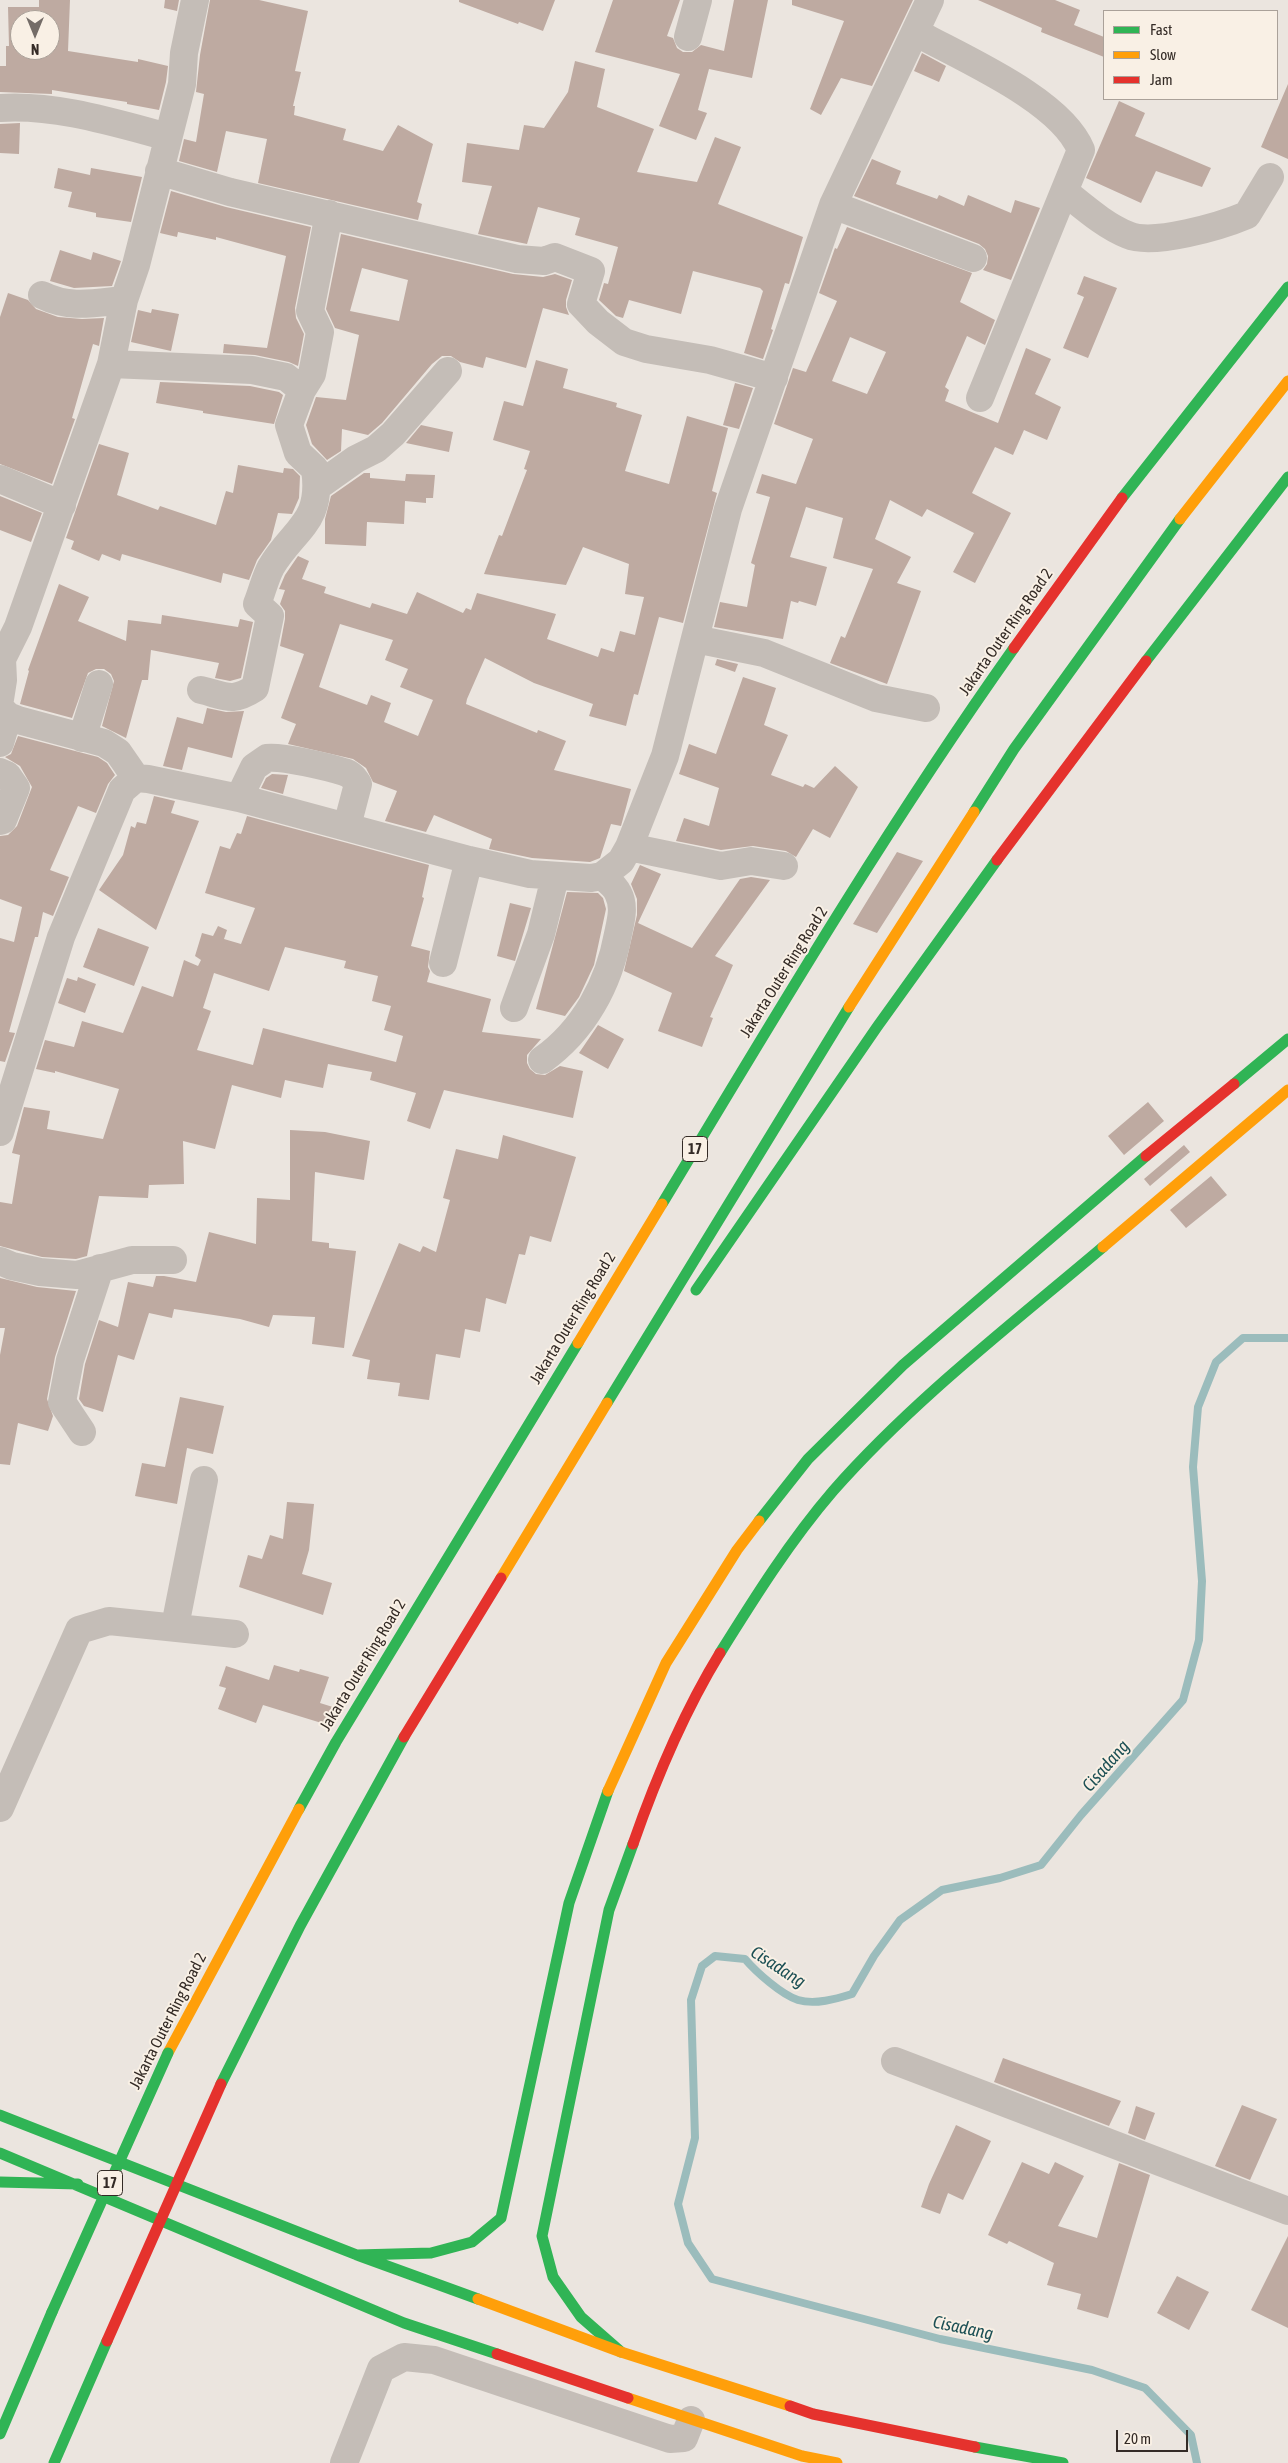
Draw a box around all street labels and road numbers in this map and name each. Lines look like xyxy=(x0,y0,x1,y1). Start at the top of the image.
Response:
street label: Jakarta Outer Ring Road 2 xyxy=(955,565,1057,699)
street label: Jakarta Outer Ring Road 2 xyxy=(736,903,832,1041)
road number: 17 xyxy=(682,1136,708,1162)
street label: Jakarta Outer Ring Road 2 xyxy=(526,1249,620,1387)
street label: Jakarta Outer Ring Road 2 xyxy=(316,1596,410,1734)
street label: Jakarta Outer Ring Road 2 xyxy=(125,1950,211,2092)
road number: 17 xyxy=(98,2170,122,2196)

